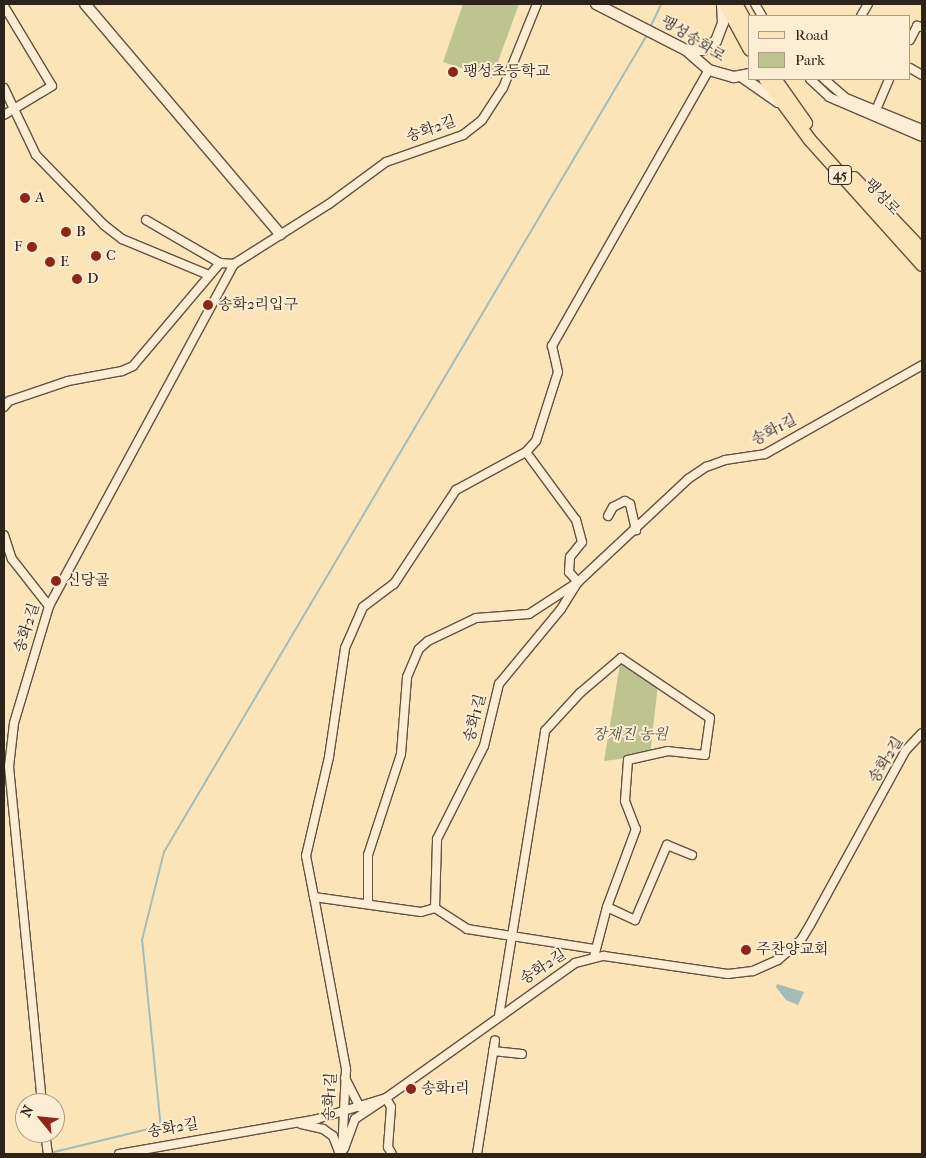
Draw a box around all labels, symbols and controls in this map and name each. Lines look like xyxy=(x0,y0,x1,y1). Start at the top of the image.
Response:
street label: 팽성송화로 xyxy=(658,12,728,66)
legend xyxy=(748,15,911,80)
text: Road xyxy=(795,26,828,44)
text: Park xyxy=(795,51,825,69)
place label: 팽성초등학교 xyxy=(463,63,550,81)
marker: 팽성초등학교 xyxy=(447,66,459,78)
street label: 송화2길 xyxy=(404,112,458,146)
road number: 45 xyxy=(828,164,852,186)
street label: 팽성로 xyxy=(861,175,903,219)
place label: A xyxy=(35,189,45,207)
marker: A xyxy=(19,192,31,204)
place label: B xyxy=(76,223,86,241)
marker: B xyxy=(60,226,72,238)
place label: F xyxy=(14,238,22,256)
marker: F xyxy=(26,241,38,253)
place label: C xyxy=(106,247,116,265)
marker: C xyxy=(90,250,102,262)
place label: E xyxy=(60,253,69,271)
marker: E xyxy=(44,256,56,268)
place label: D xyxy=(87,270,98,288)
marker: D xyxy=(71,273,83,285)
place label: 송화2리입구 xyxy=(218,296,298,314)
marker: 송화2리입구 xyxy=(202,299,214,311)
street label: 송화1길 xyxy=(748,411,800,449)
place label: 신당골 xyxy=(66,572,109,590)
marker: 신당골 xyxy=(50,575,62,587)
street label: 송화2길 xyxy=(11,601,43,655)
street label: 송화1길 xyxy=(460,692,490,744)
park label: 장재진 농원 xyxy=(592,726,668,744)
street label: 송화2길 xyxy=(865,734,907,786)
place label: 주찬양교회 xyxy=(756,941,828,959)
marker: 주찬양교회 xyxy=(740,944,752,956)
street label: 송화2길 xyxy=(517,946,569,988)
street label: 송화1길 xyxy=(320,1072,340,1122)
place label: 송화1리 xyxy=(421,1080,470,1098)
marker: 송화1리 xyxy=(405,1083,417,1095)
north arrow xyxy=(15,1093,65,1143)
text: N xyxy=(17,1103,37,1120)
street label: 송화2길 xyxy=(146,1115,200,1141)

